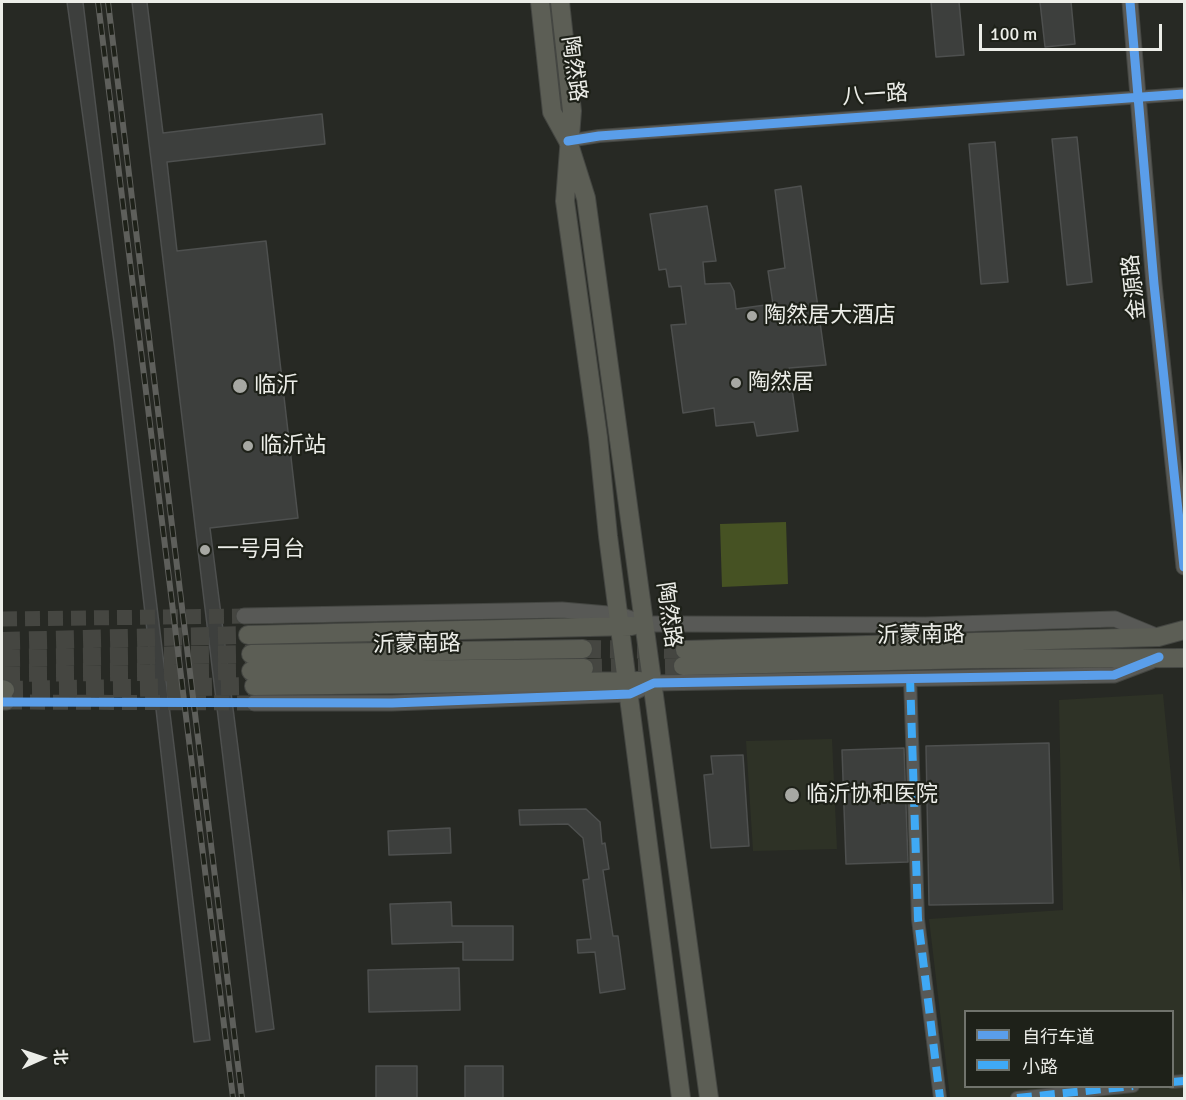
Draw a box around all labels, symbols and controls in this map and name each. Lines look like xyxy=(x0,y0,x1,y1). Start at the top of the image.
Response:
scale bar xyxy=(982,12,1165,50)
text: 100 m xyxy=(990,23,1037,45)
street label: 陶然路 xyxy=(555,34,591,104)
street label: 八一路 xyxy=(841,81,909,111)
street label: 金源路 xyxy=(1118,253,1152,321)
place label: 陶然居大酒店 xyxy=(764,303,896,329)
marker: 陶然居大酒店 xyxy=(745,309,759,323)
place label: 陶然居 xyxy=(748,370,814,396)
place label: 临沂 xyxy=(254,373,298,399)
marker: 陶然居 xyxy=(729,376,743,390)
marker: 临沂 xyxy=(231,377,249,395)
place label: 临沂站 xyxy=(260,433,326,459)
marker: 临沂站 xyxy=(241,439,255,453)
place label: 一号月台 xyxy=(217,537,305,563)
marker: 一号月台 xyxy=(198,543,212,557)
street label: 陶然路 xyxy=(650,580,686,650)
street label: 沂蒙南路 xyxy=(877,622,965,650)
street label: 沂蒙南路 xyxy=(373,631,461,659)
place label: 临沂协和医院 xyxy=(806,782,938,808)
marker: 临沂协和医院 xyxy=(783,786,801,804)
legend xyxy=(964,1010,1174,1088)
text: 自行车道 xyxy=(1022,1026,1094,1048)
north arrow xyxy=(12,1028,72,1088)
text: 北 xyxy=(50,1049,70,1066)
text: 小路 xyxy=(1022,1056,1058,1078)

